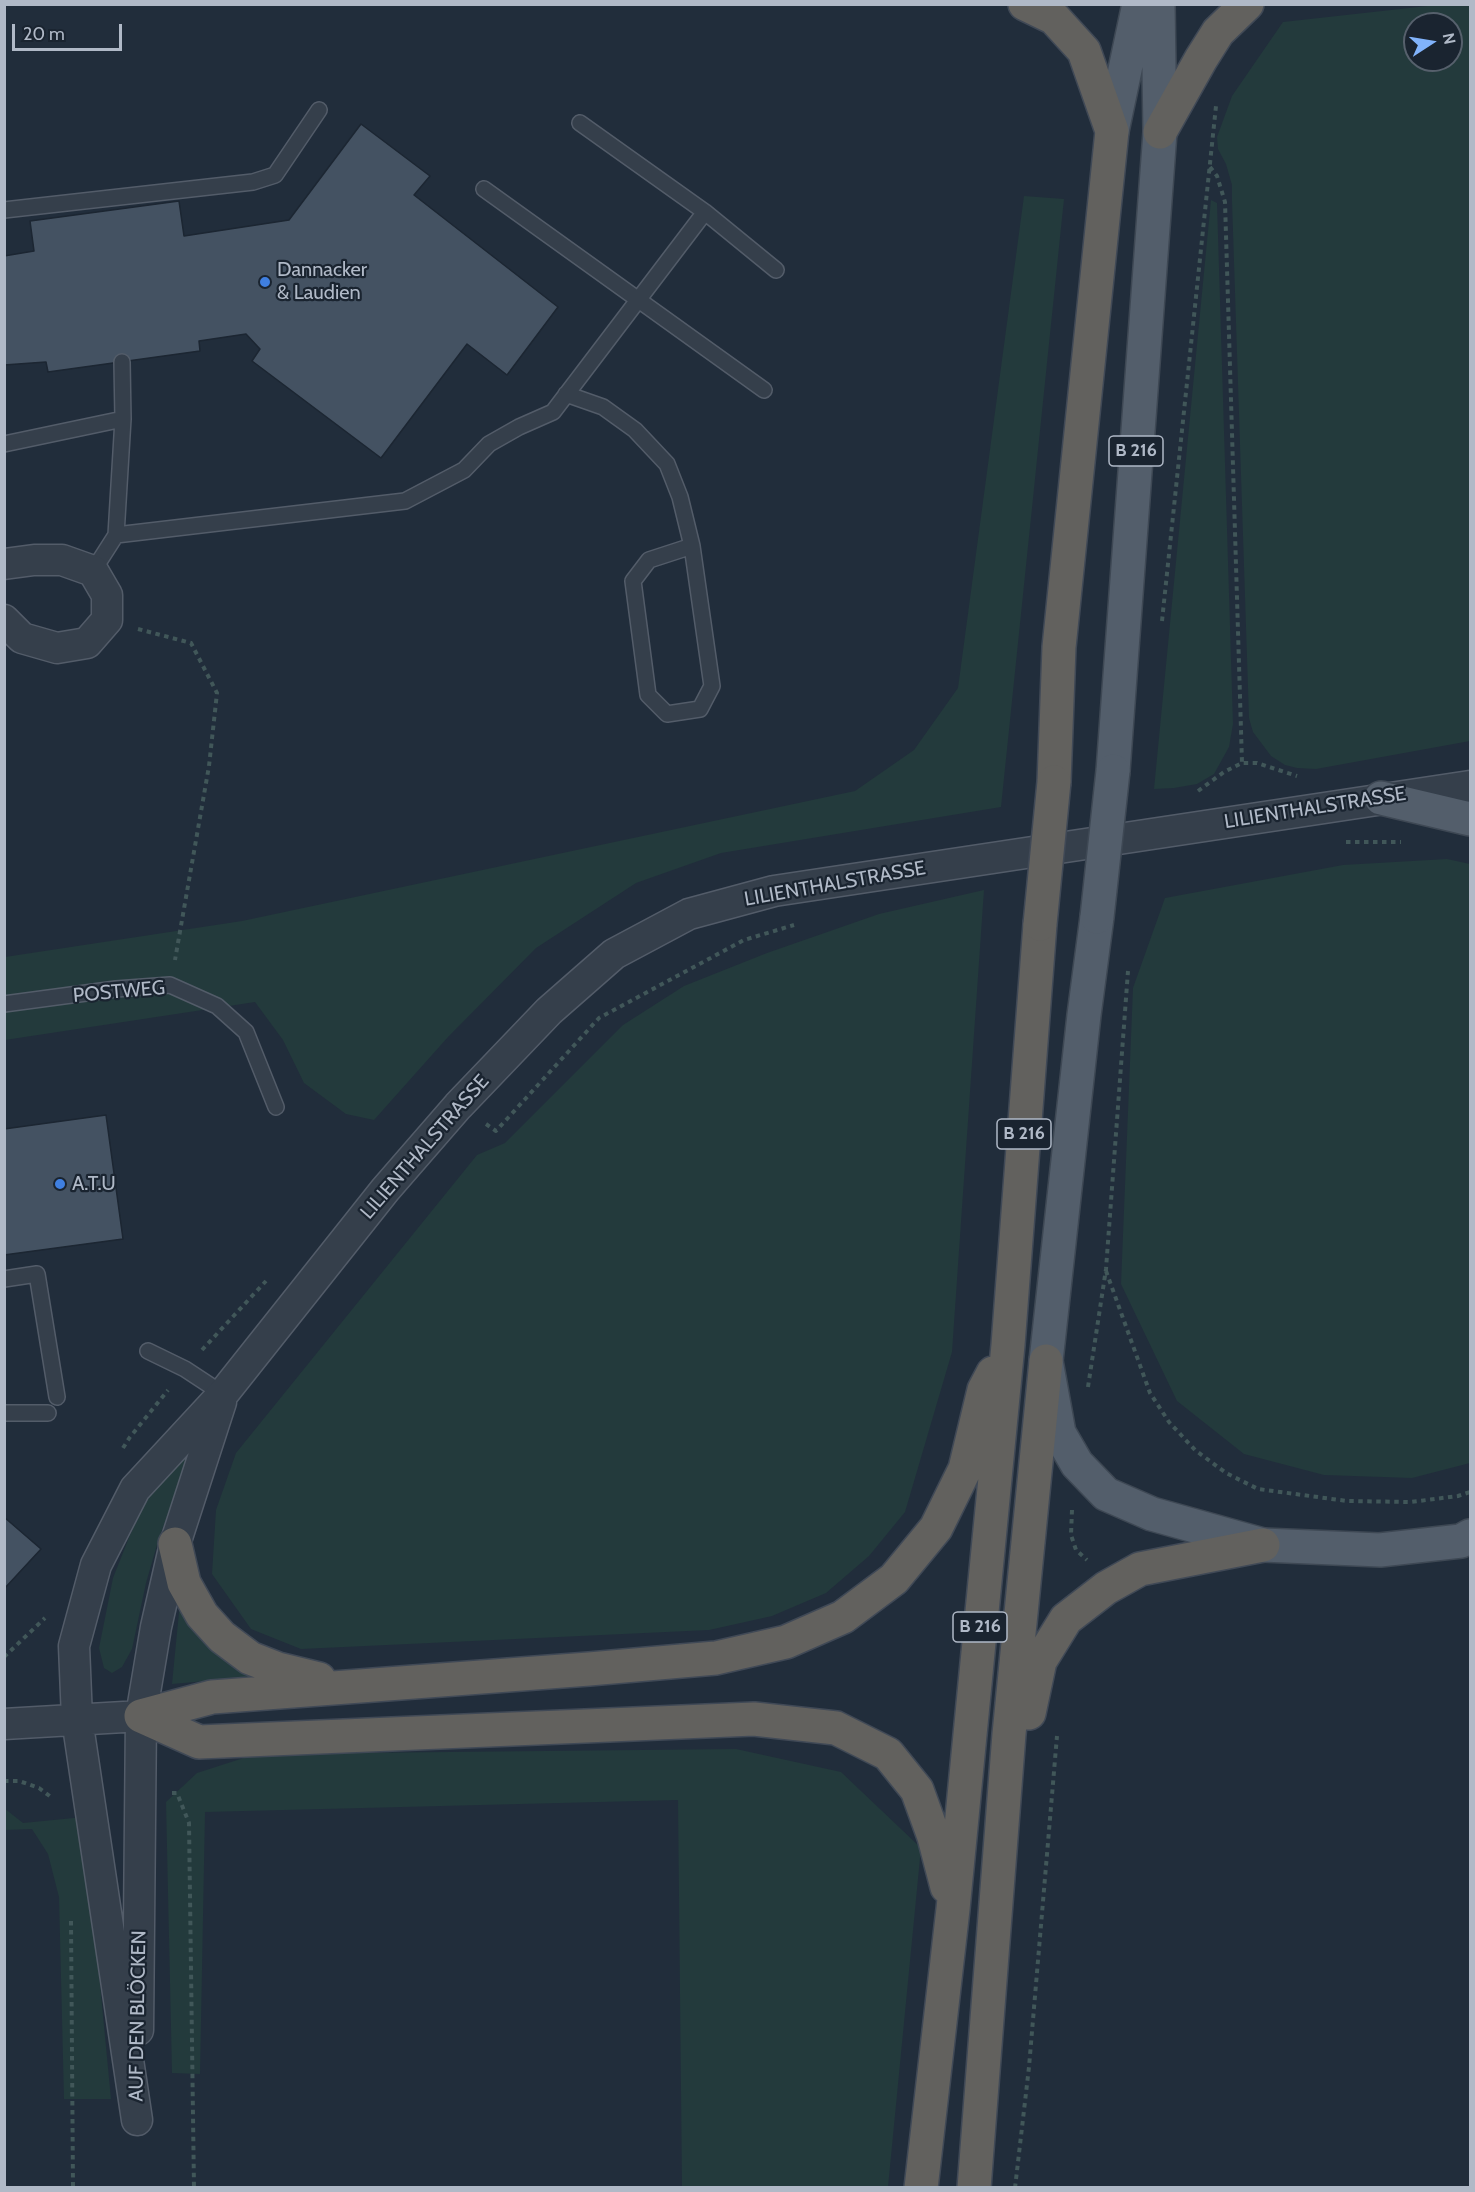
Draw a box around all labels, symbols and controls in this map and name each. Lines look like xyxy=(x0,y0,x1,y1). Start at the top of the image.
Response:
scale bar xyxy=(15,12,124,50)
north arrow xyxy=(1403,12,1463,72)
text: 20 m xyxy=(23,23,65,45)
text: N xyxy=(1439,31,1460,46)
place label: Dannacker & Laudien xyxy=(277,258,367,305)
marker: Dannacker & Laudien xyxy=(258,275,272,289)
road number: B 216 xyxy=(1109,436,1163,466)
street label: LILIENTHALSTRASSE xyxy=(1222,782,1408,834)
street label: LILIENTHALSTRASSE xyxy=(742,856,928,912)
street label: POSTWEG xyxy=(72,976,166,1008)
street label: LILIENTHALSTRASSE xyxy=(356,1070,494,1224)
road number: B 216 xyxy=(997,1119,1051,1149)
place label: A.T.U xyxy=(72,1172,116,1196)
marker: A.T.U xyxy=(53,1177,67,1191)
road number: B 216 xyxy=(953,1612,1007,1642)
street label: AUF DEN BLÖCKEN xyxy=(125,1930,151,2102)

